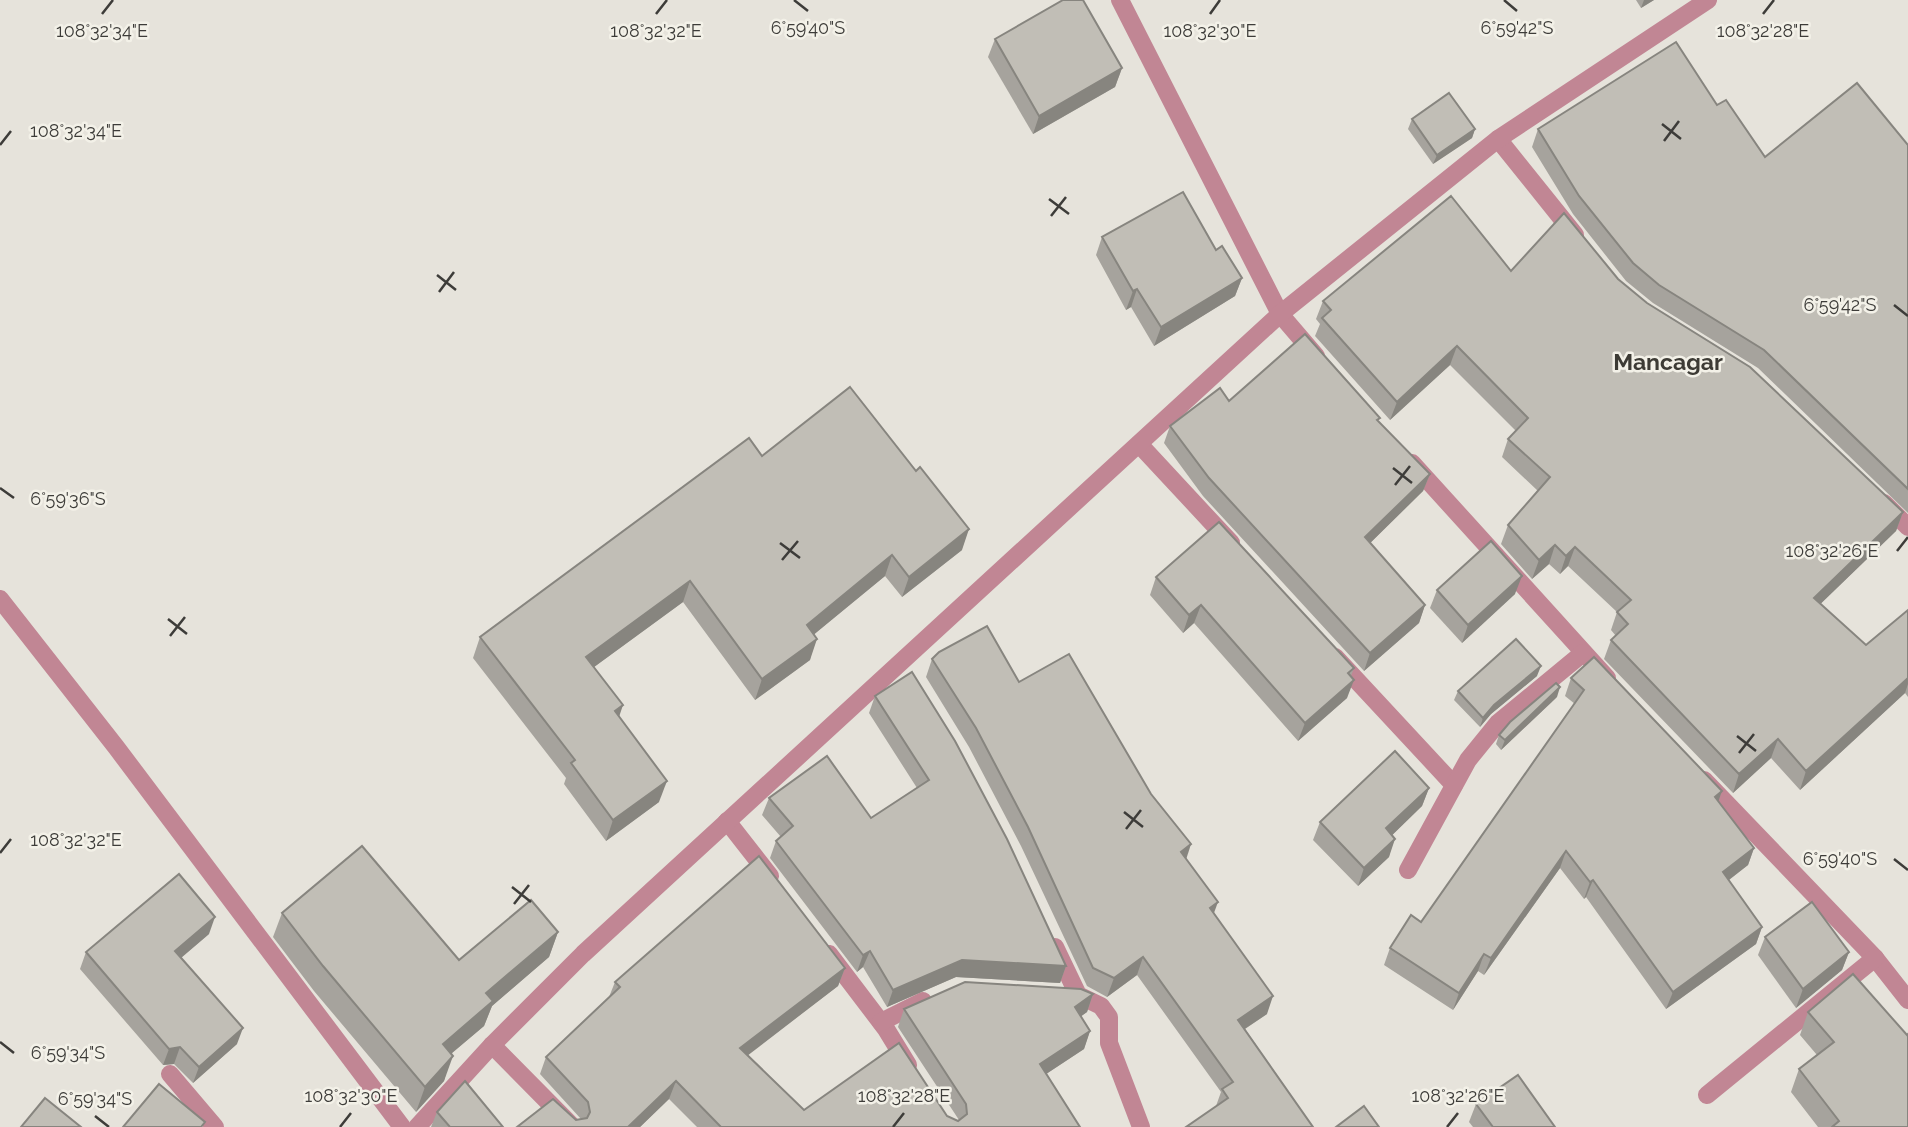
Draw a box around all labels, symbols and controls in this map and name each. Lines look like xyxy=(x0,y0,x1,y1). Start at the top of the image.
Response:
text: 6°59'40"S xyxy=(771,17,845,38)
text: 6°59'42"S xyxy=(1481,17,1554,38)
text: 108°32'34"E xyxy=(56,20,148,41)
text: 108°32'32"E xyxy=(610,20,702,41)
text: 108°32'30"E xyxy=(1163,20,1257,41)
text: 108°32'28"E xyxy=(1717,20,1809,41)
text: 108°32'34"E xyxy=(30,120,122,141)
text: 6°59'42"S xyxy=(1804,294,1877,315)
district label: Mancagar xyxy=(1613,348,1723,375)
text: 6°59'36"S xyxy=(30,488,106,509)
text: 108°32'26"E xyxy=(1786,540,1878,561)
text: 108°32'32"E xyxy=(30,829,122,850)
text: 6°59'40"S xyxy=(1803,848,1877,869)
text: 6°59'34"S xyxy=(31,1042,105,1063)
text: 108°32'30"E xyxy=(304,1085,398,1106)
text: 108°32'28"E xyxy=(858,1085,950,1106)
text: 108°32'26"E xyxy=(1412,1085,1504,1106)
text: 6°59'34"S xyxy=(58,1088,132,1109)

